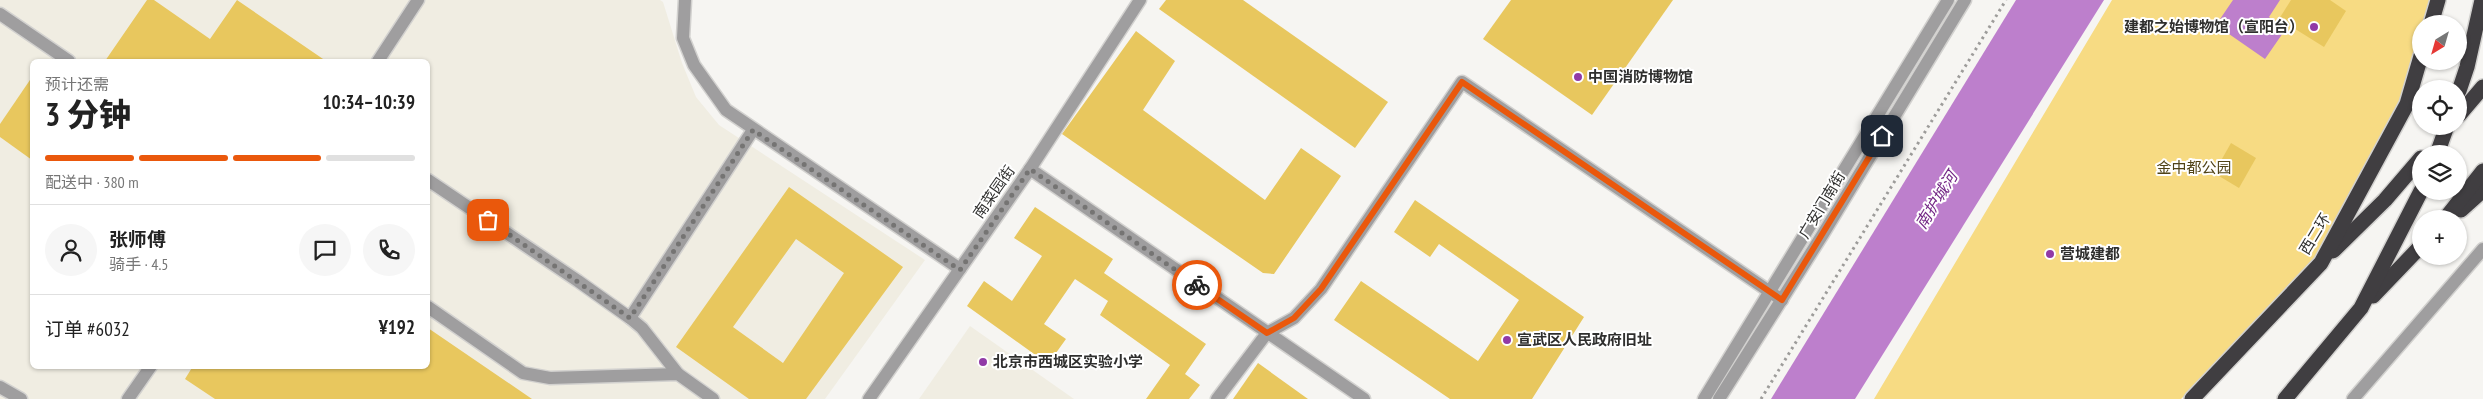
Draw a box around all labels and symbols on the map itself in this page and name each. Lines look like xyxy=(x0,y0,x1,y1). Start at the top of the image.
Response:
north arrow xyxy=(2412,15,2468,70)
place label: 建都之始博物馆（宣阳台） xyxy=(2124,17,2304,36)
marker: 建都之始博物馆（宣阳台） xyxy=(2308,21,2320,33)
place label: 中国消防博物馆 xyxy=(1588,67,1693,86)
marker: 中国消防博物馆 xyxy=(1572,71,1584,83)
pin xyxy=(1861,115,1903,157)
park label: 金中都公园 xyxy=(2156,158,2232,177)
street label: 南菜园街 xyxy=(969,162,1019,222)
water label: 南护城河 xyxy=(1911,165,1963,232)
street label: 广安门南街 xyxy=(1794,168,1849,242)
pin xyxy=(467,199,509,241)
street label: 西二环 xyxy=(2295,210,2334,258)
place label: 营城建都 xyxy=(2060,244,2120,263)
marker: 营城建都 xyxy=(2044,248,2056,260)
courier xyxy=(1172,260,1222,310)
place label: 宣武区人民政府旧址 xyxy=(1517,330,1652,349)
marker: 宣武区人民政府旧址 xyxy=(1501,334,1513,346)
place label: 北京市西城区实验小学 xyxy=(993,352,1143,371)
marker: 北京市西城区实验小学 xyxy=(977,356,989,368)

